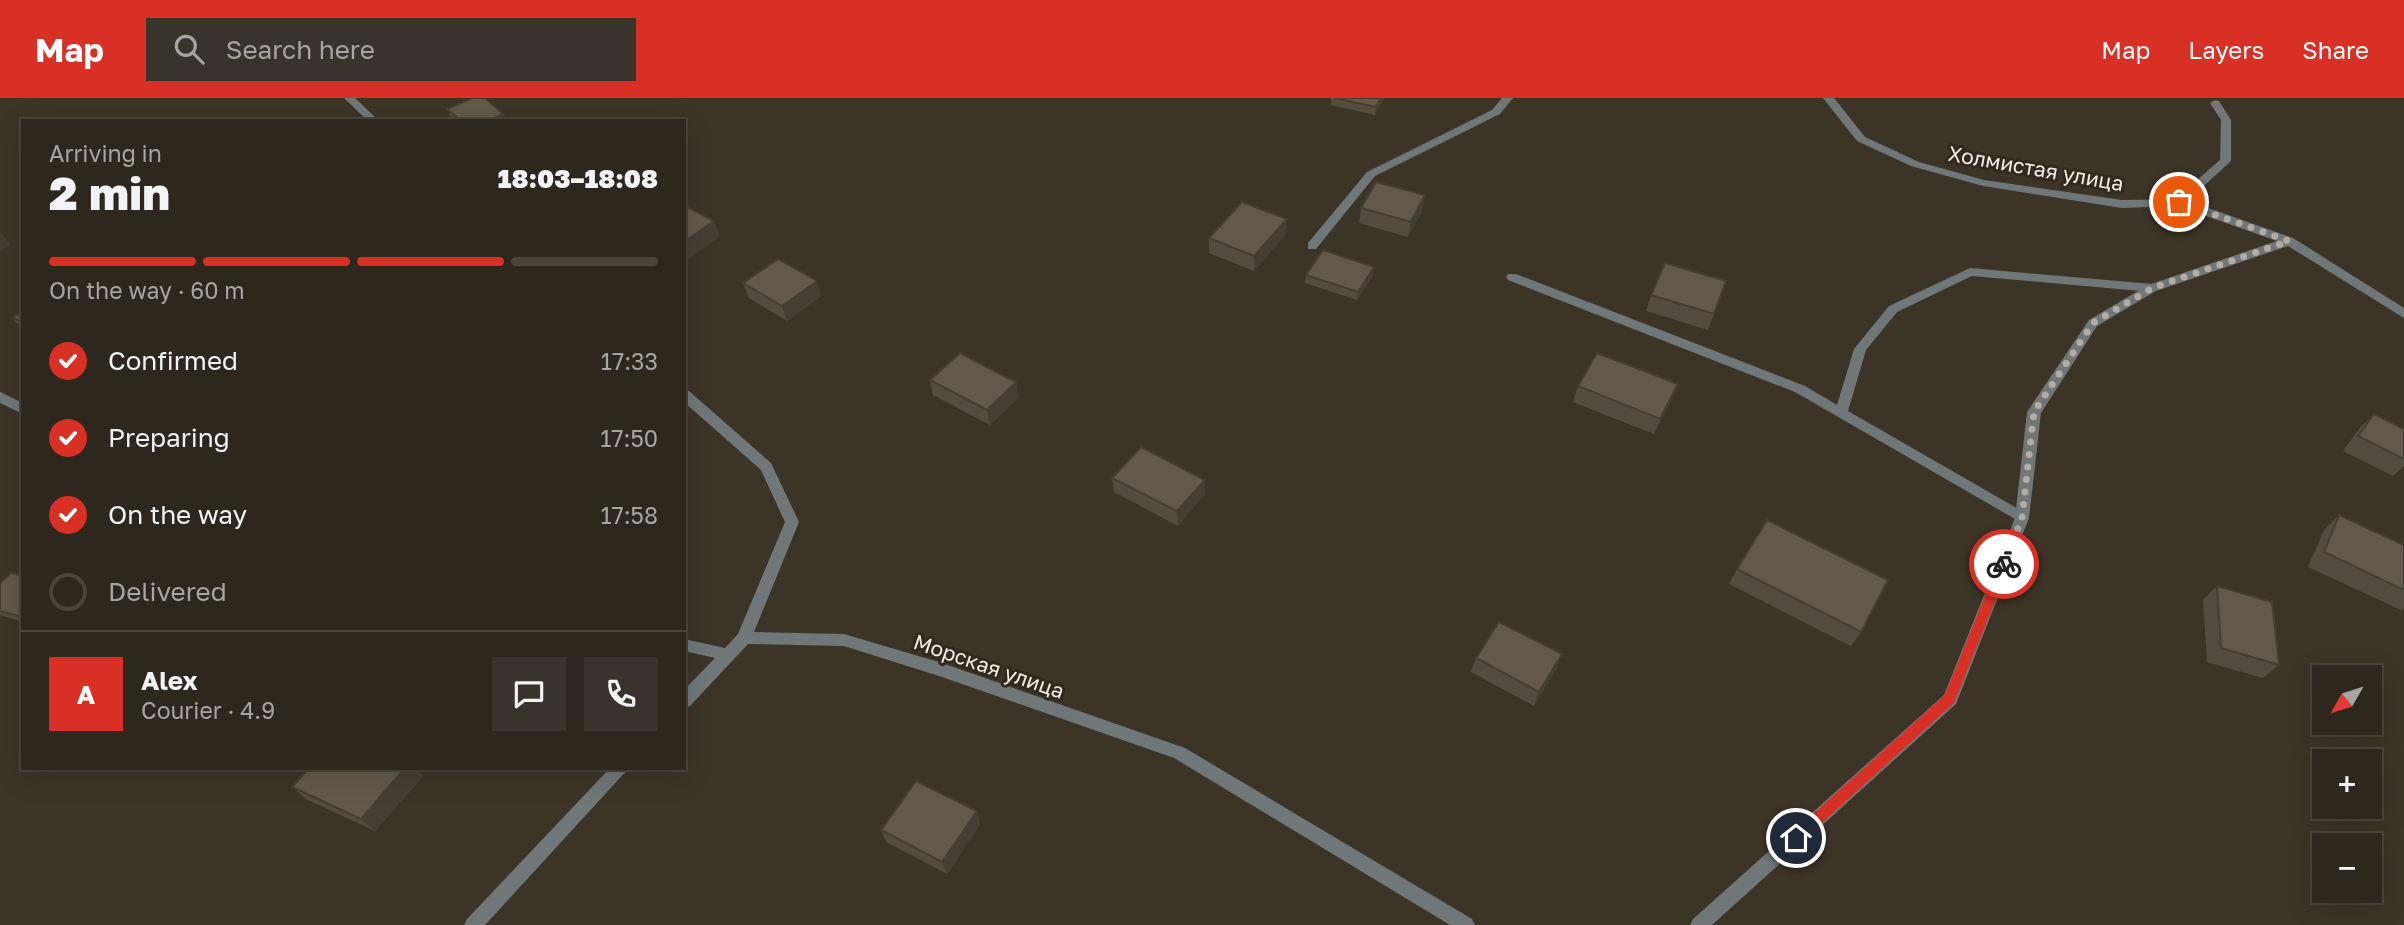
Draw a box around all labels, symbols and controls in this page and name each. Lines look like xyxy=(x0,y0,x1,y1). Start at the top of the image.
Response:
search box xyxy=(146,18,636,81)
text: Map xyxy=(35,30,104,69)
icon: search xyxy=(170,30,208,68)
text: Search here xyxy=(226,34,375,65)
text: Map xyxy=(2101,35,2150,64)
text: Layers xyxy=(2188,35,2264,64)
text: Share xyxy=(2302,35,2369,64)
text: Arriving in xyxy=(49,139,162,167)
street label: Холмистая улица xyxy=(1946,140,2126,196)
text: 18:03–18:08 xyxy=(498,163,658,194)
text: 2 min xyxy=(49,165,170,220)
pin xyxy=(2149,172,2209,232)
icon: bag xyxy=(2160,183,2198,221)
text: On the way · 60 m xyxy=(49,276,245,304)
icon: check xyxy=(49,342,87,380)
text: Confirmed xyxy=(108,345,238,376)
text: 17:33 xyxy=(601,347,658,375)
icon: check xyxy=(49,419,87,457)
text: Preparing xyxy=(108,422,230,453)
text: 17:50 xyxy=(600,424,658,452)
icon: check xyxy=(49,496,87,534)
text: On the way xyxy=(108,499,247,530)
text: 17:58 xyxy=(600,501,658,529)
courier xyxy=(1969,529,2039,599)
icon: bike xyxy=(1985,545,2023,583)
text: Delivered xyxy=(108,576,227,607)
street label: Морская улица xyxy=(910,628,1068,704)
button: chat xyxy=(492,657,566,731)
button: phone xyxy=(584,657,658,731)
text: Alex xyxy=(141,665,198,696)
north arrow xyxy=(2312,665,2382,735)
map controls xyxy=(2312,665,2382,903)
text: A xyxy=(77,679,95,710)
text: Courier · 4.9 xyxy=(141,696,275,724)
button: + xyxy=(2312,749,2382,819)
pin xyxy=(1766,808,1826,868)
icon: home xyxy=(1777,819,1815,857)
button: − xyxy=(2312,833,2382,903)

